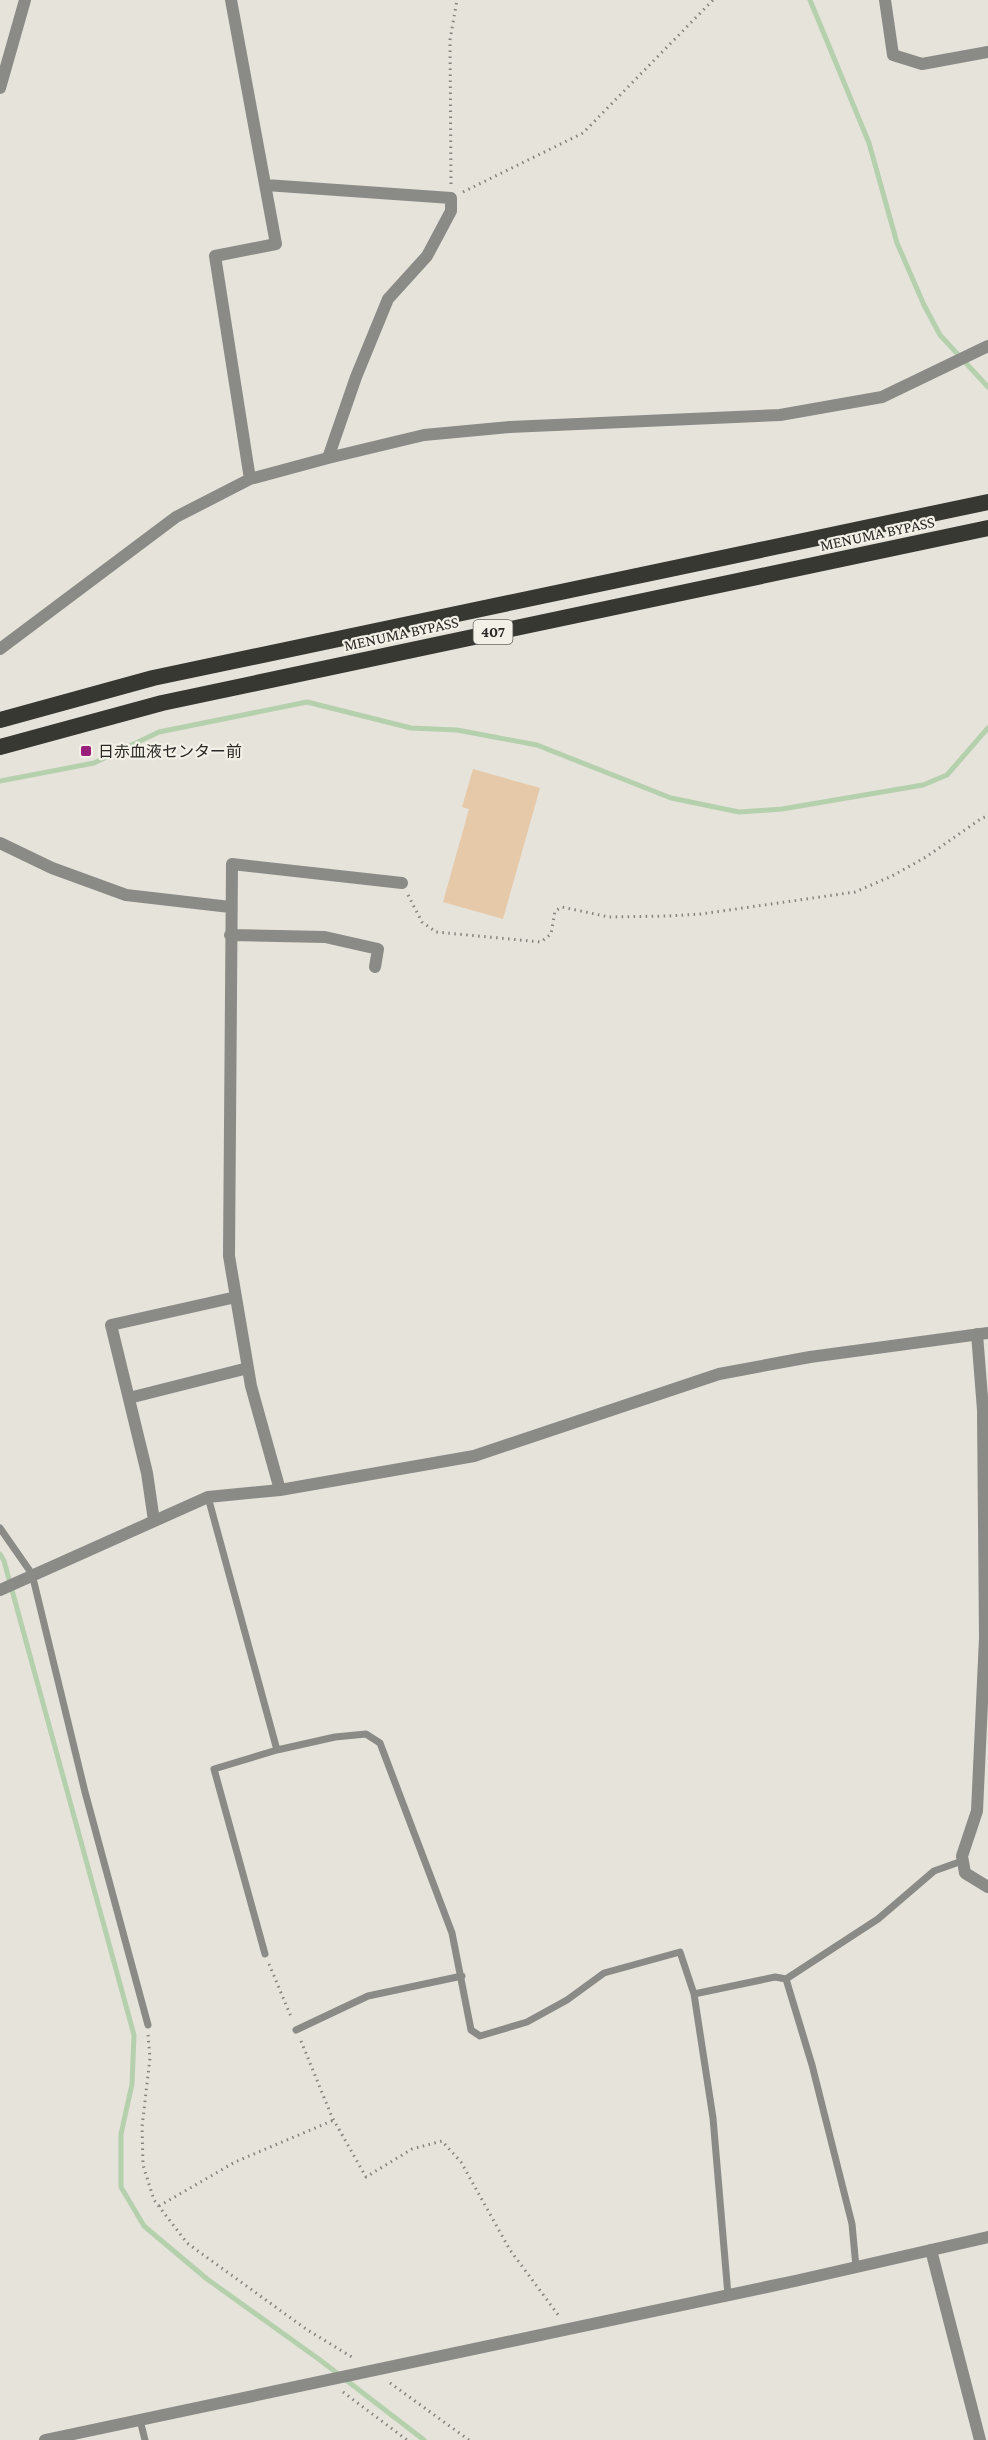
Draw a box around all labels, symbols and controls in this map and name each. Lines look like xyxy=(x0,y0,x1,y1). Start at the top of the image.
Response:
street label: MENUMA BYPASS xyxy=(818,513,936,554)
street label: MENUMA BYPASS xyxy=(342,613,460,654)
road number: 407 xyxy=(474,620,512,644)
place label: 日赤血液センター前 xyxy=(98,743,242,760)
marker: 日赤血液センター前 xyxy=(79,744,93,758)

